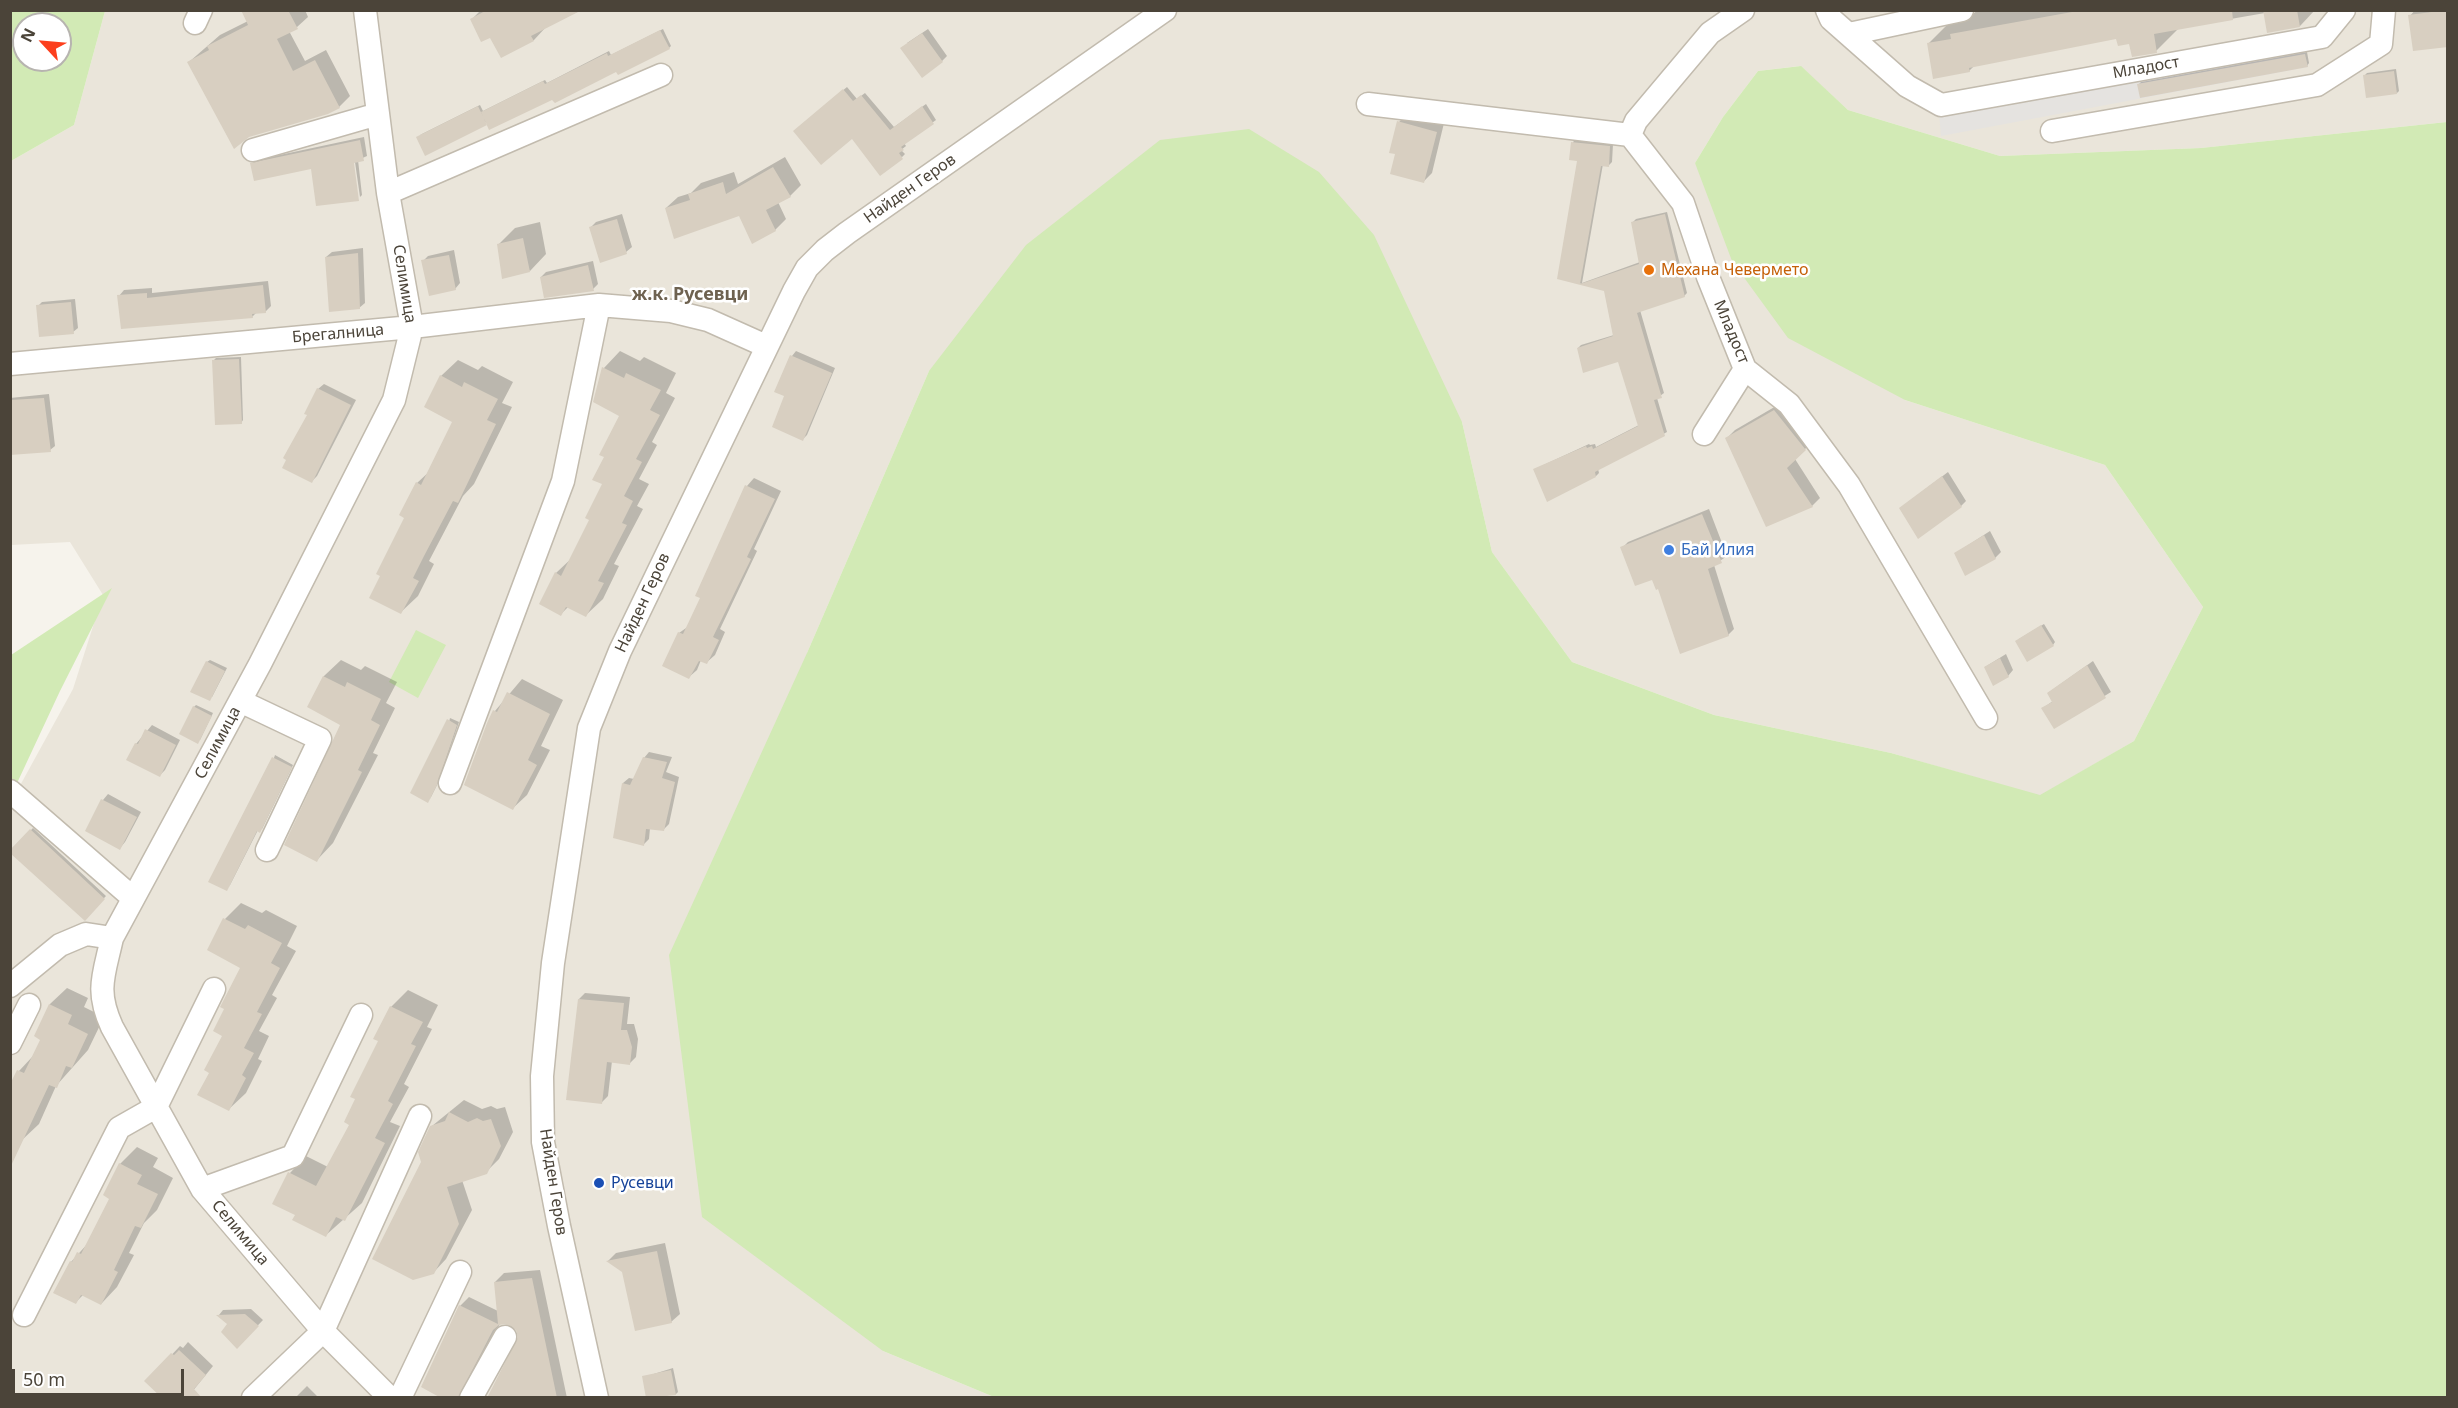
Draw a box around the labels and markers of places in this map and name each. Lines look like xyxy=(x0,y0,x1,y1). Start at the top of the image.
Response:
place label: Механа Чевермето xyxy=(1661,260,1809,280)
marker: Механа Чевермето xyxy=(1642,263,1656,277)
place label: Бай Илия xyxy=(1681,540,1754,560)
marker: Бай Илия xyxy=(1662,543,1676,557)
place label: Русевци xyxy=(611,1173,674,1193)
marker: Русевци xyxy=(592,1176,606,1190)

